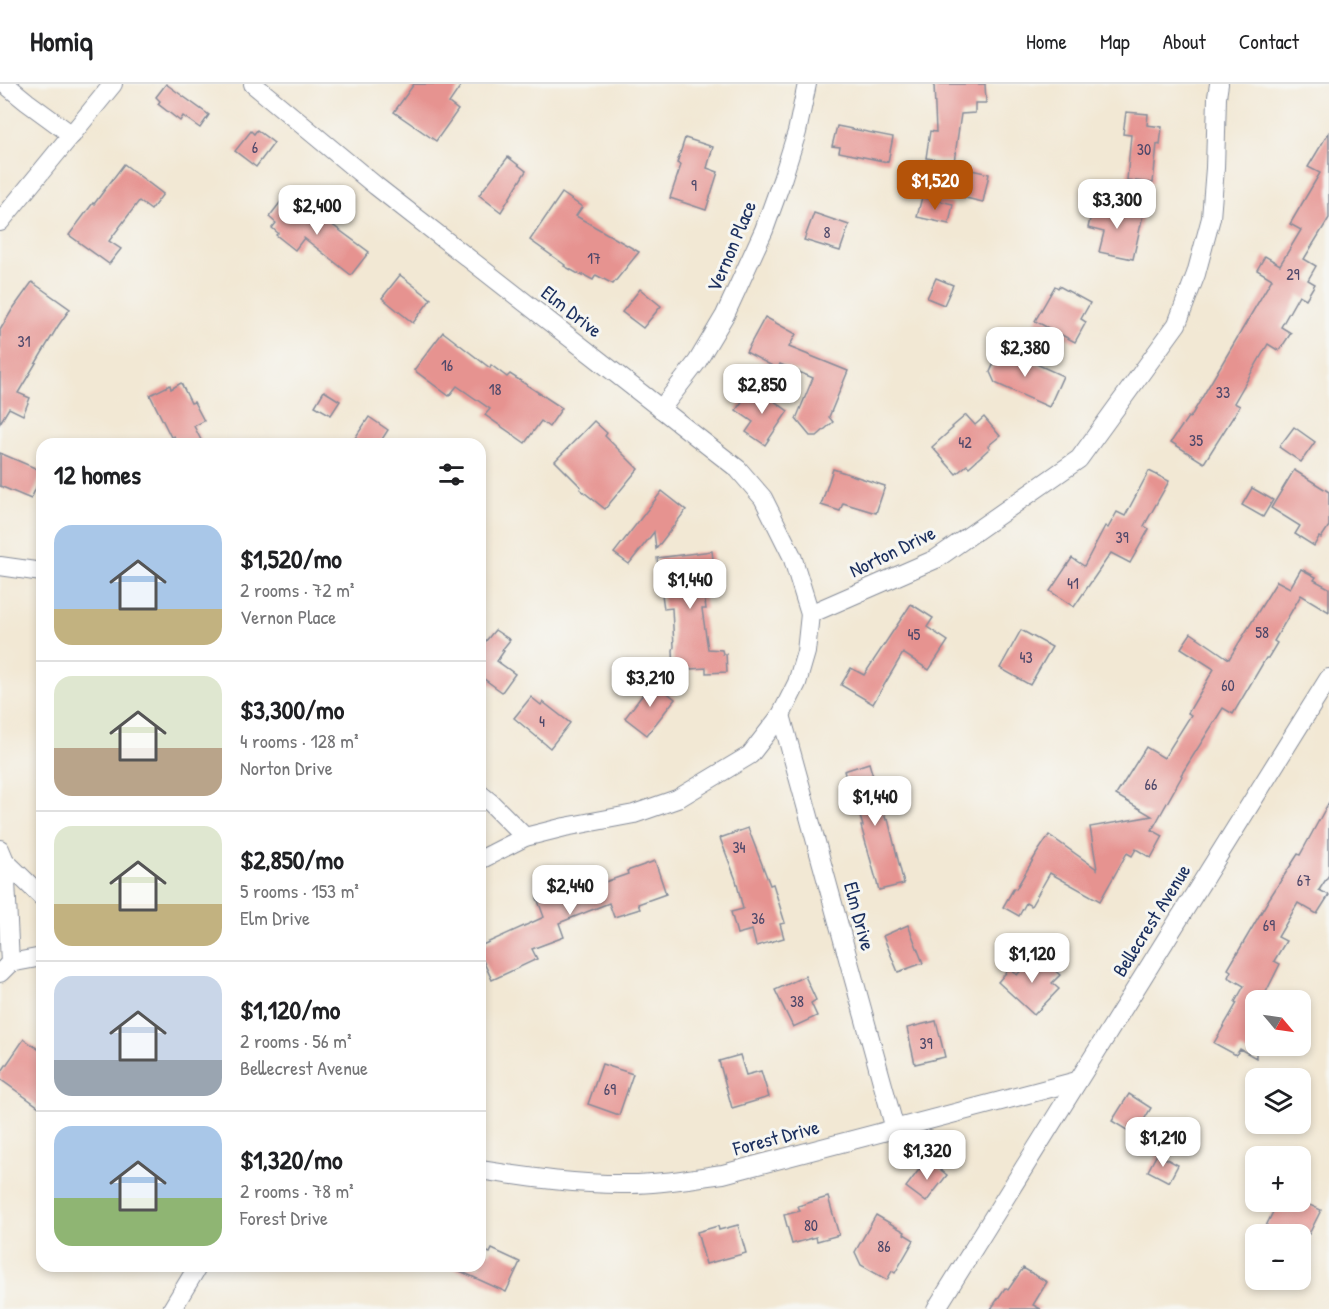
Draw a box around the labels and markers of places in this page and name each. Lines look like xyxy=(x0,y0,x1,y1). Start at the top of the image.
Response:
pin: $1,520 xyxy=(886,160,984,211)
pin: $3,300 xyxy=(1068,179,1166,230)
pin: $2,400 xyxy=(268,185,366,236)
pin: $2,380 xyxy=(976,327,1074,378)
pin: $2,850 xyxy=(713,364,811,415)
pin: $1,440 xyxy=(641,559,739,610)
pin: $3,210 xyxy=(601,657,699,708)
pin: $1,440 xyxy=(826,776,924,827)
pin: $2,440 xyxy=(521,865,619,916)
pin: $1,120 xyxy=(983,933,1081,984)
pin: $1,210 xyxy=(1114,1117,1212,1168)
pin: $1,320 xyxy=(878,1130,976,1181)

